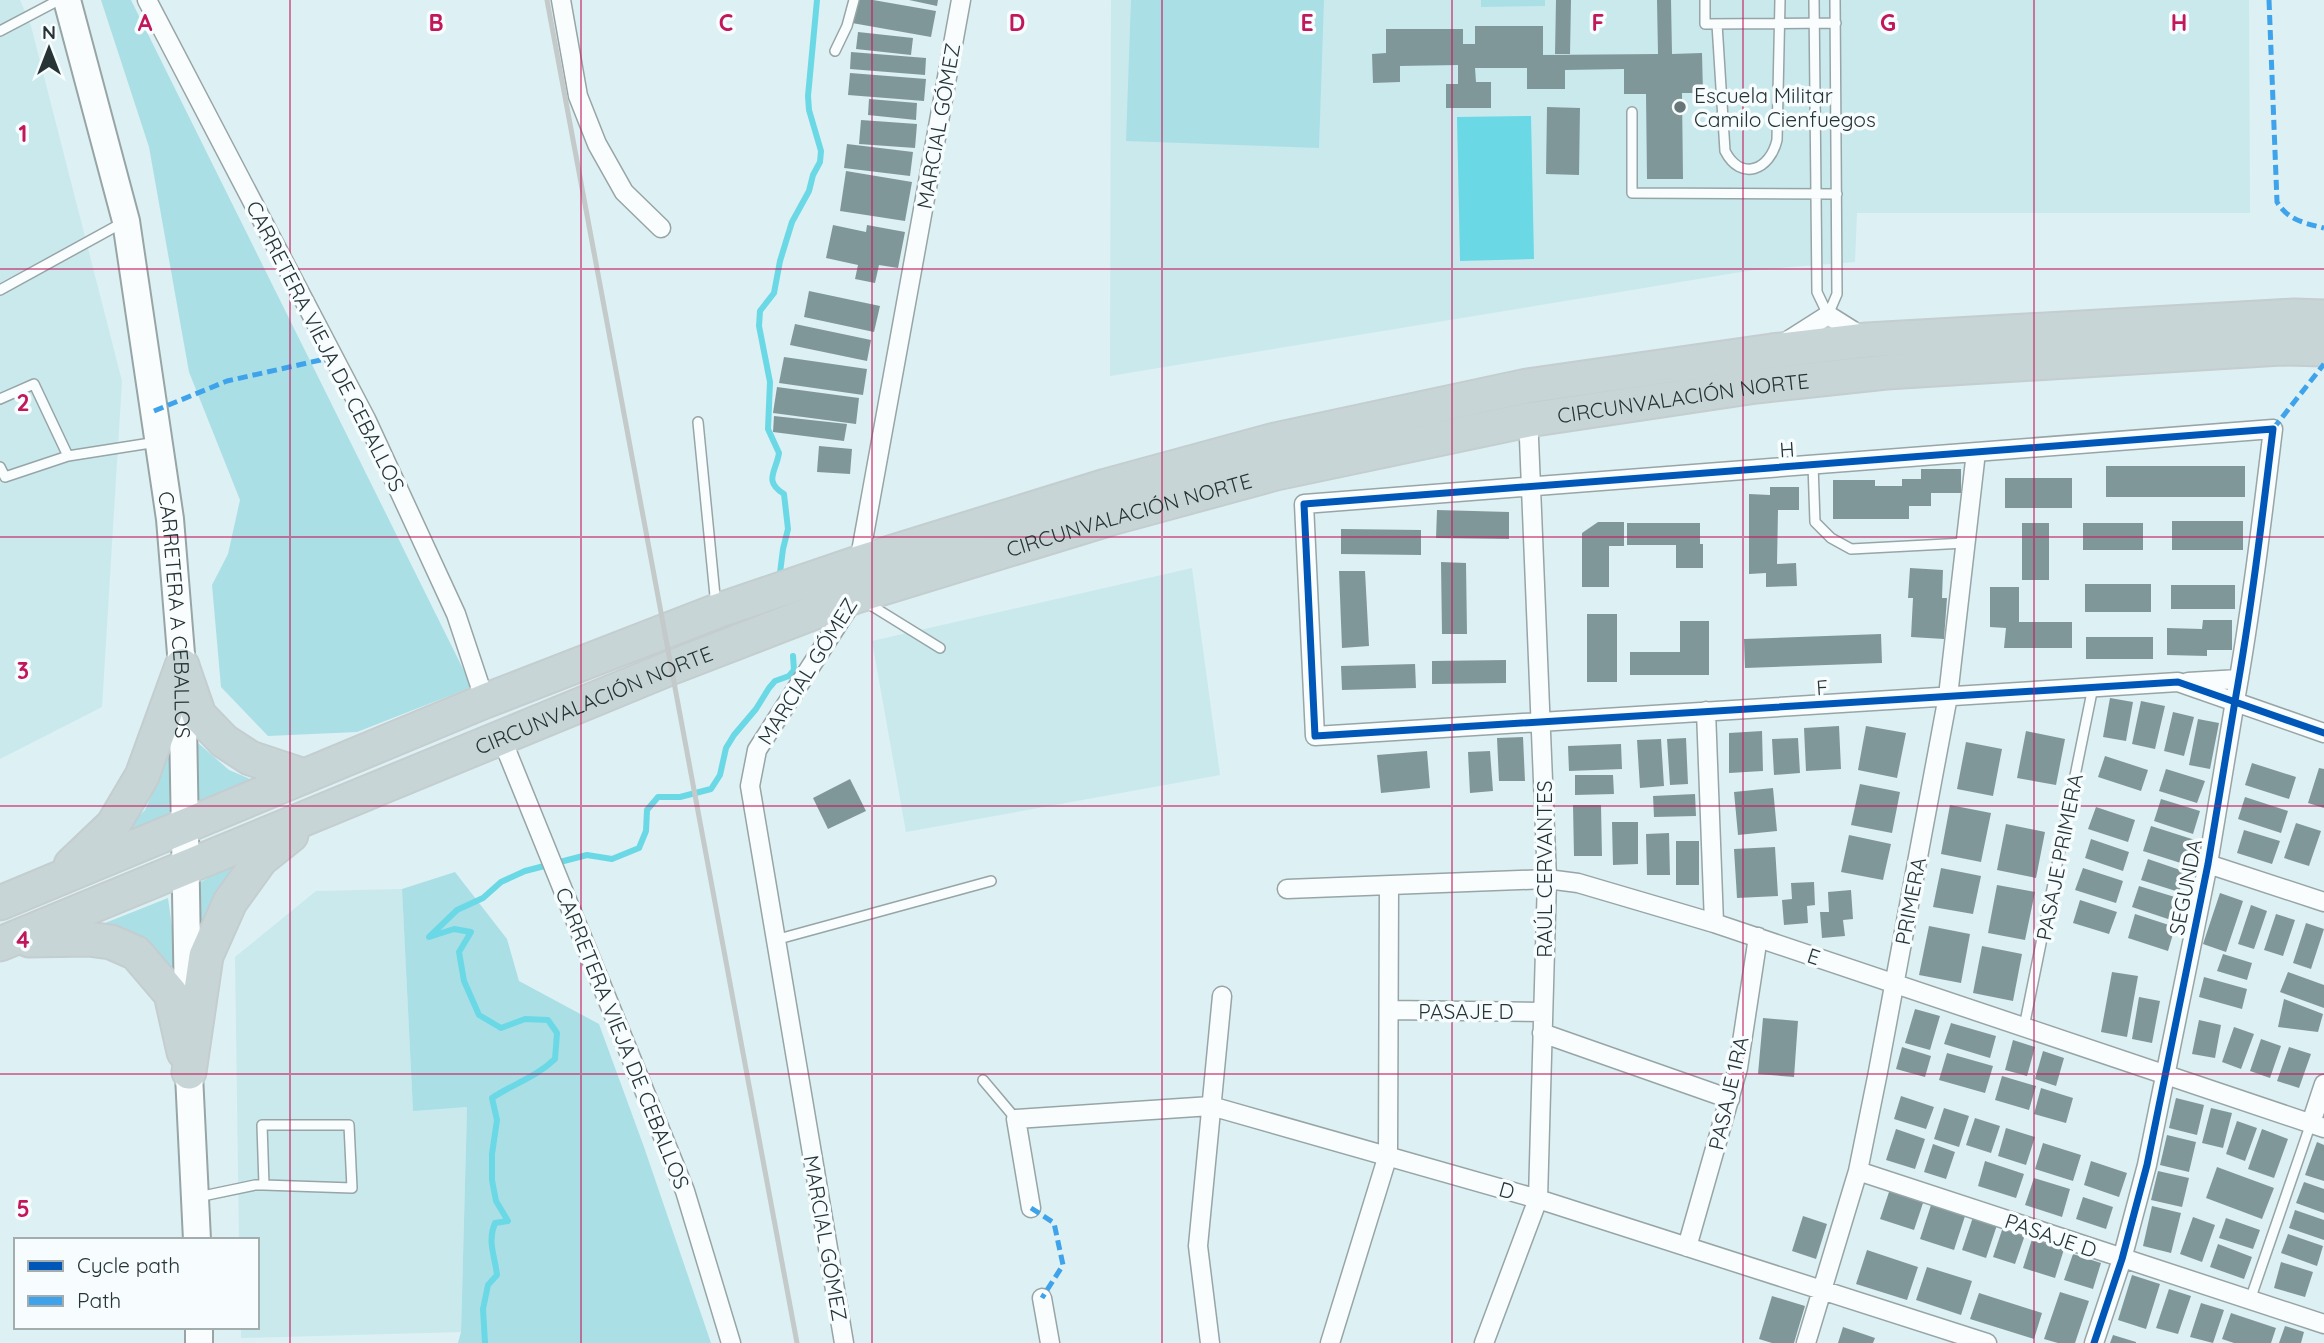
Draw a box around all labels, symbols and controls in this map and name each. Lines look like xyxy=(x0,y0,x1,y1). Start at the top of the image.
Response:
text: A xyxy=(138,8,153,37)
text: B xyxy=(428,8,444,37)
text: C xyxy=(719,8,733,37)
text: D xyxy=(1009,8,1025,37)
text: E xyxy=(1300,8,1314,37)
text: F xyxy=(1592,8,1604,37)
text: G xyxy=(1880,8,1896,37)
text: H xyxy=(2171,8,2187,37)
north arrow xyxy=(14,14,84,84)
text: N xyxy=(42,20,56,44)
street label: MARCIAL GÓMEZ xyxy=(911,41,965,211)
place label: Escuela Militar Camilo Cienfuegos xyxy=(1694,82,1876,132)
marker: Escuela Militar Camilo Cienfuegos xyxy=(1672,99,1688,115)
text: 1 xyxy=(19,119,27,148)
street label: CARRETERA VIEJA DE CEBALLOS xyxy=(241,196,411,496)
street label: CIRCUNVALACIÓN NORTE xyxy=(1555,367,1810,428)
text: 2 xyxy=(16,388,30,417)
street label: H xyxy=(1779,436,1795,462)
street label: CIRCUNVALACIÓN NORTE xyxy=(1003,467,1255,562)
street label: CARRETERA A CEBALLOS xyxy=(153,490,196,739)
street label: MARCIAL GÓMEZ xyxy=(752,593,862,749)
street label: CIRCUNVALACIÓN NORTE xyxy=(471,640,716,760)
text: 3 xyxy=(17,656,29,685)
street label: F xyxy=(1815,674,1829,700)
street label: PASAJE PRIMERA xyxy=(2030,772,2088,942)
street label: RAÚL CERVANTES xyxy=(1531,780,1557,958)
street label: SEGUNDA xyxy=(2163,837,2207,937)
street label: PRIMERA xyxy=(1889,855,1931,947)
street label: CARRETERA VIEJA DE CEBALLOS xyxy=(550,883,696,1193)
text: 4 xyxy=(16,925,30,954)
street label: E xyxy=(1804,942,1824,970)
street label: PASAJE D xyxy=(1418,998,1514,1024)
street label: PASAJE 1RA xyxy=(1702,1034,1754,1152)
street label: MARCIAL GÓMEZ xyxy=(799,1153,853,1323)
street label: D xyxy=(1496,1175,1518,1205)
text: 5 xyxy=(16,1194,30,1223)
street label: PASAJE D xyxy=(2002,1207,2100,1263)
legend xyxy=(14,1238,259,1329)
text: Cycle path xyxy=(77,1252,180,1278)
text: Path xyxy=(77,1287,121,1313)

